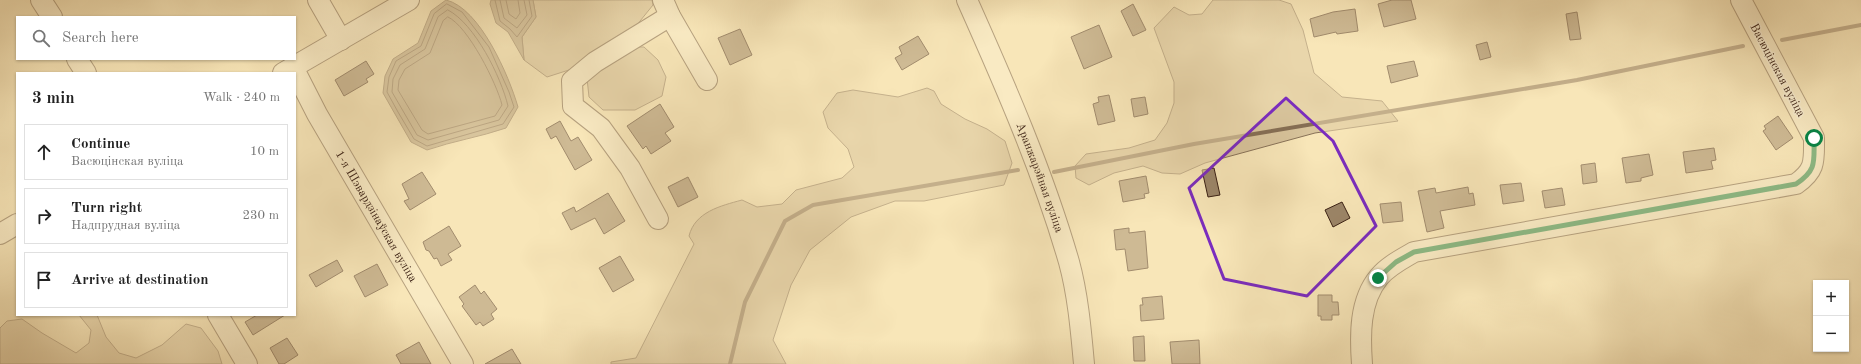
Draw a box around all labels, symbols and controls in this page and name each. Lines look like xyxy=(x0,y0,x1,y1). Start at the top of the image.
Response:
search box xyxy=(16,16,296,60)
street label: Васюцінская вуліца xyxy=(1747,21,1808,119)
icon: search xyxy=(30,27,52,49)
text: Search here xyxy=(62,31,139,46)
text: 3 min xyxy=(32,90,75,107)
text: Walk · 240 m xyxy=(203,91,280,104)
street label: Аранжарэйная вуліца xyxy=(1014,121,1065,234)
route start xyxy=(1805,129,1823,147)
text: Continue xyxy=(71,137,130,152)
icon: ahead xyxy=(33,141,55,163)
text: 10 m xyxy=(250,145,279,158)
street label: 1-я Шэвардзінаўская вуліца xyxy=(333,149,419,284)
text: Васюцінская вуліца xyxy=(71,155,183,168)
text: Turn right xyxy=(71,201,142,216)
icon: right xyxy=(33,205,55,227)
text: 230 m xyxy=(242,209,279,222)
text: Надпрудная вуліца xyxy=(71,219,180,232)
icon: arrive xyxy=(33,269,55,291)
route end xyxy=(1369,269,1387,287)
text: Arrive at destination xyxy=(71,273,209,288)
map controls xyxy=(1813,280,1849,352)
button: + xyxy=(1813,280,1849,316)
button: − xyxy=(1813,316,1849,352)

